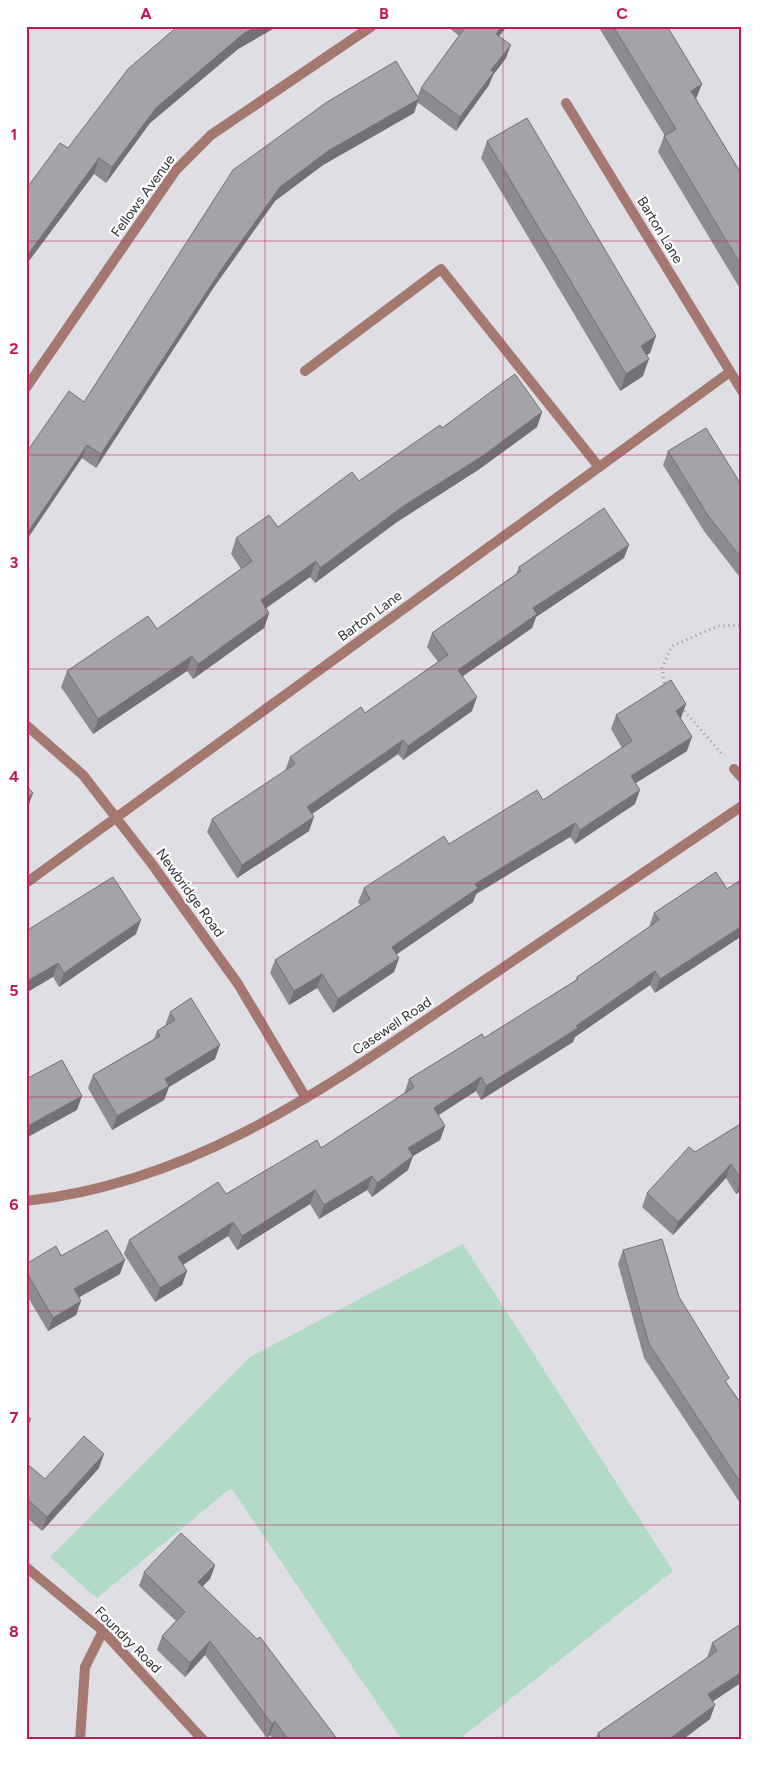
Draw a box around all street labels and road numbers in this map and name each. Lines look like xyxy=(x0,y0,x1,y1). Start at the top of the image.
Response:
street label: Fellows Avenue xyxy=(107,151,179,240)
street label: Barton Lane xyxy=(633,193,687,267)
street label: Barton Lane xyxy=(335,587,406,645)
street label: Newbridge Road xyxy=(152,845,228,941)
street label: Casewell Road xyxy=(349,993,435,1059)
street label: Foundry Road xyxy=(91,1603,165,1677)

